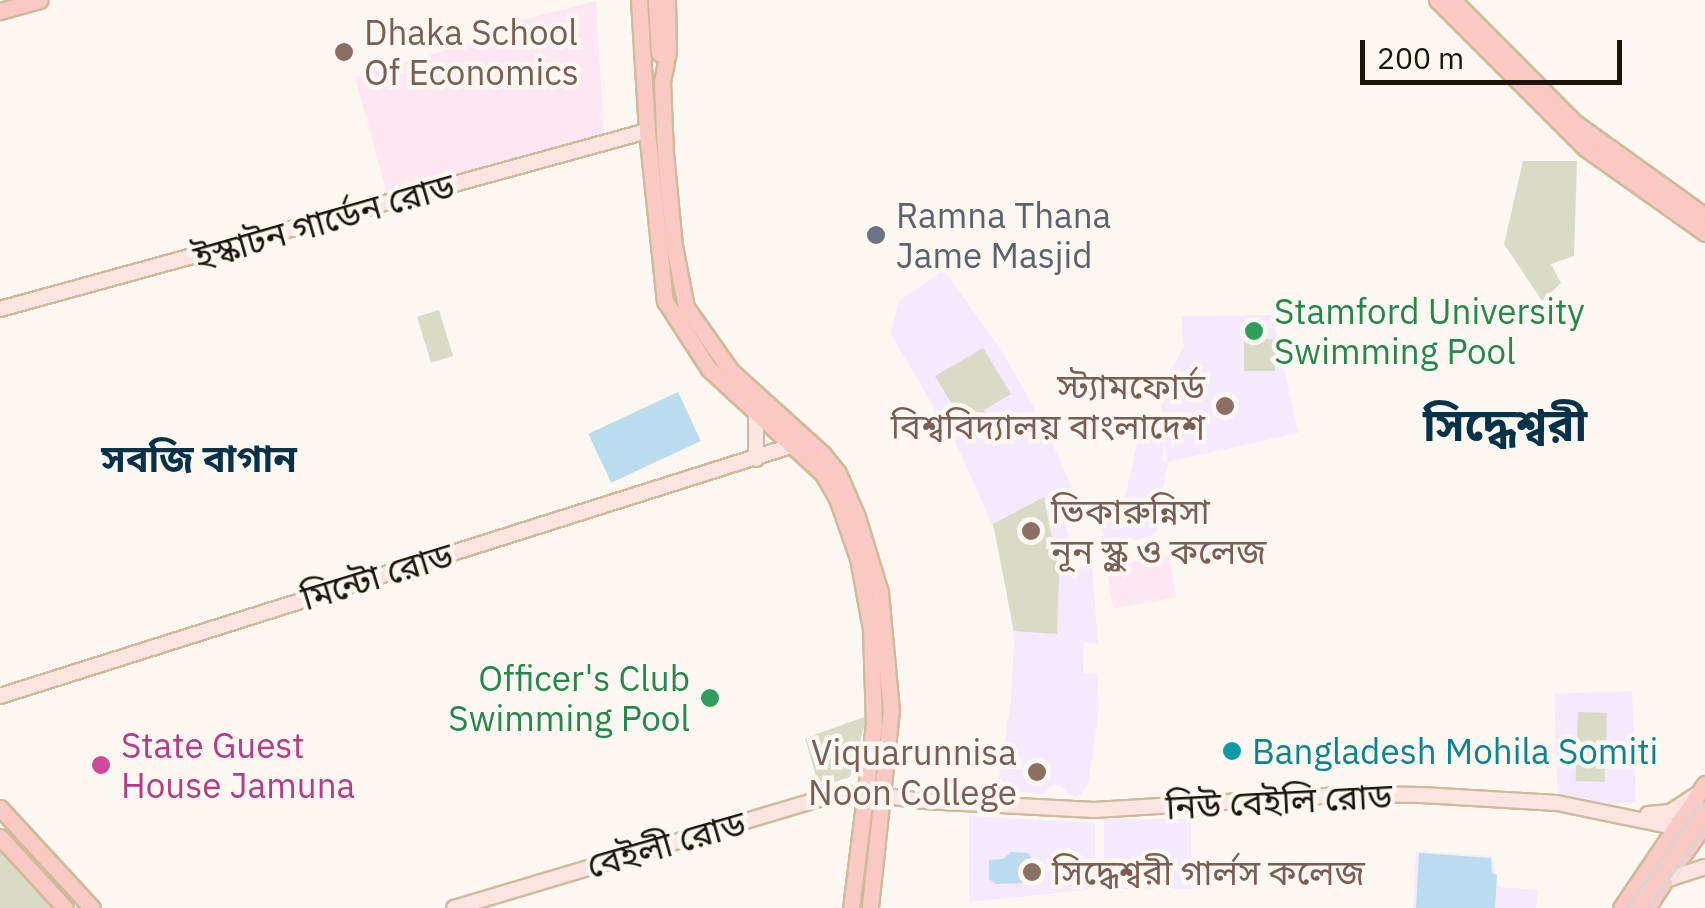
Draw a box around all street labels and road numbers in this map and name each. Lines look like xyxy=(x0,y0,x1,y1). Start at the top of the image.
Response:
street label: ইস্কাটন গার্ডেন রোড xyxy=(189,164,459,278)
street label: মিন্টো রোড xyxy=(296,533,458,619)
street label: নিউ বেইলি রোড xyxy=(1165,774,1393,828)
street label: বেইলী রোড xyxy=(582,801,750,887)

